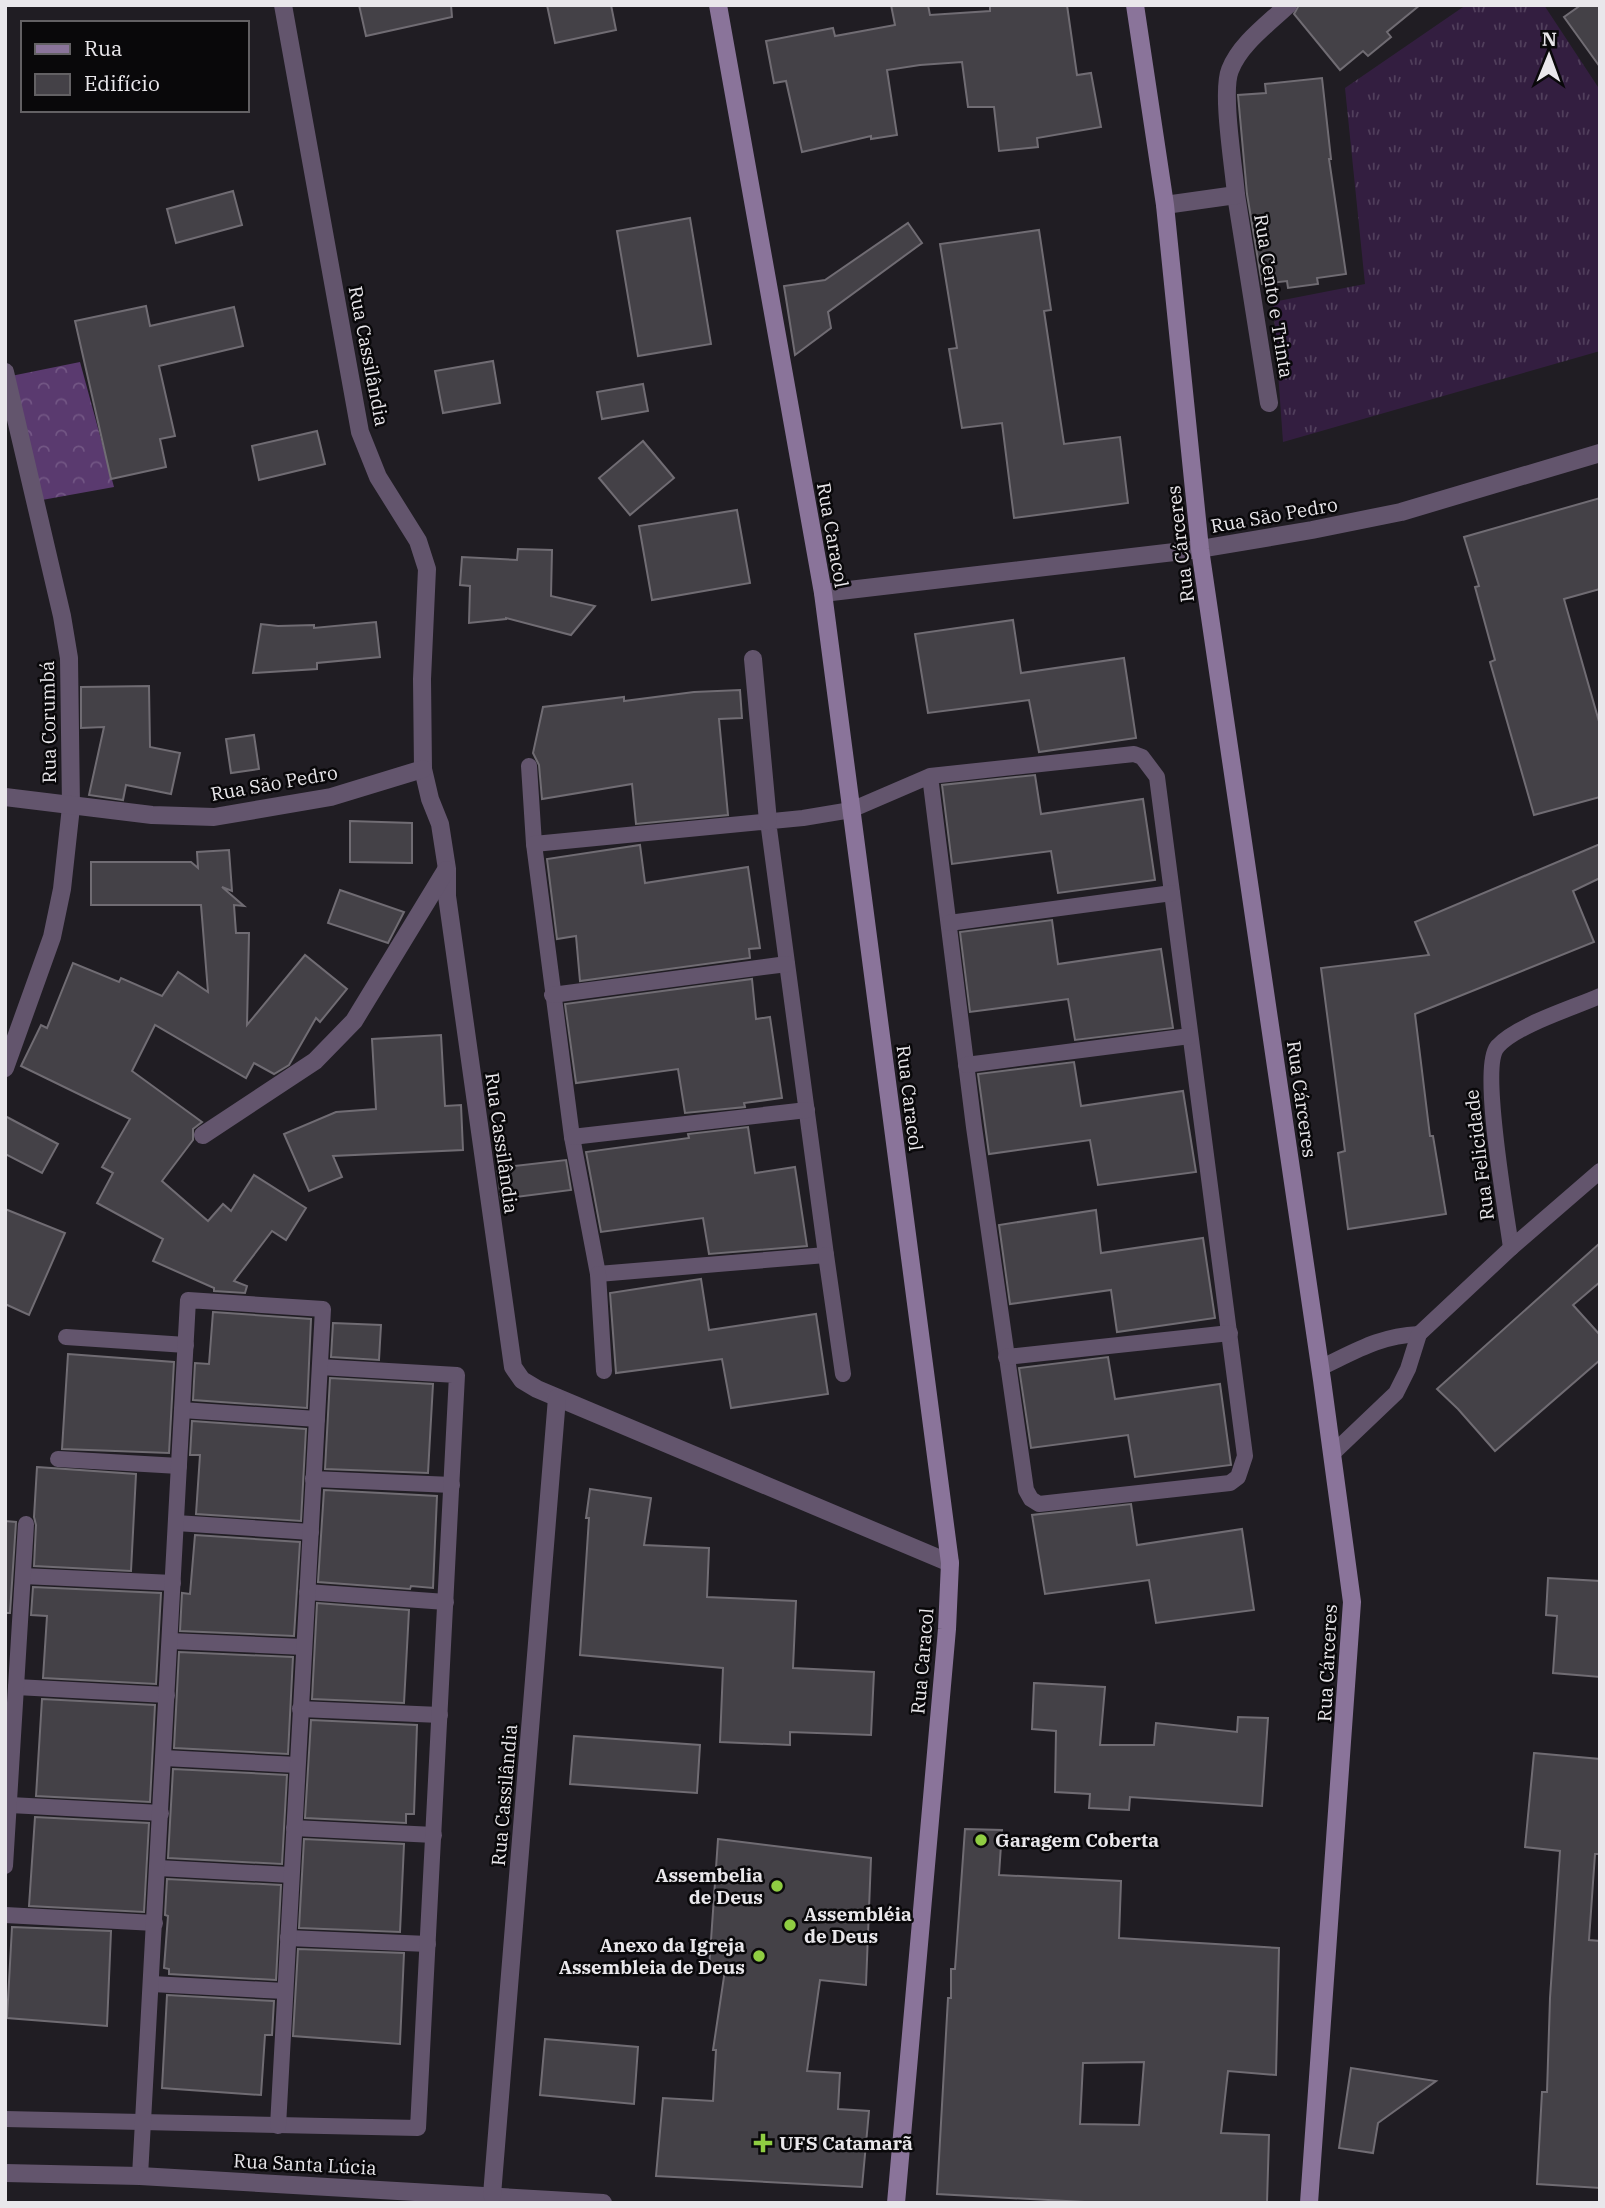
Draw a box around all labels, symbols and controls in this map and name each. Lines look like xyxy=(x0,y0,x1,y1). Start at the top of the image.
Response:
legend xyxy=(21,21,248,112)
north arrow xyxy=(1514,21,1584,91)
text: N xyxy=(1542,27,1557,51)
text: Rua xyxy=(84,34,122,62)
text: Edifício xyxy=(84,69,160,97)
street label: Rua Cento e Trinta xyxy=(1249,212,1299,380)
street label: Rua Cassilândia xyxy=(344,284,394,428)
street label: Rua Caracol xyxy=(812,480,854,590)
street label: Rua Cárceres xyxy=(1161,484,1199,604)
street label: Rua São Pedro xyxy=(1209,492,1339,538)
street label: Rua Corumbá xyxy=(35,660,61,784)
street label: Rua São Pedro xyxy=(209,760,339,806)
street label: Rua Cárceres xyxy=(1282,1039,1322,1159)
street label: Rua Caracol xyxy=(892,1044,928,1153)
street label: Rua Cassilândia xyxy=(480,1071,524,1215)
street label: Rua Felicidade xyxy=(1459,1088,1499,1222)
street label: Rua Cárceres xyxy=(1312,1604,1342,1722)
street label: Rua Caracol xyxy=(905,1607,939,1715)
street label: Rua Cassilândia xyxy=(486,1723,522,1867)
place label: Garagem Coberta xyxy=(995,1828,1159,1852)
marker: Garagem Coberta xyxy=(973,1832,989,1848)
place label: Assembelia de Deus xyxy=(655,1863,763,1909)
marker: Assembelia de Deus xyxy=(769,1878,785,1894)
place label: Assembléia de Deus xyxy=(804,1902,912,1948)
marker: Assembléia de Deus xyxy=(782,1917,798,1933)
place label: Anexo da Igreja Assembleia de Deus xyxy=(559,1933,745,1979)
marker: Anexo da Igreja Assembleia de Deus xyxy=(751,1948,767,1964)
place label: UFS Catamarã xyxy=(779,2131,913,2155)
marker: UFS Catamarã xyxy=(753,2133,773,2153)
street label: Rua Santa Lúcia xyxy=(233,2148,377,2180)

